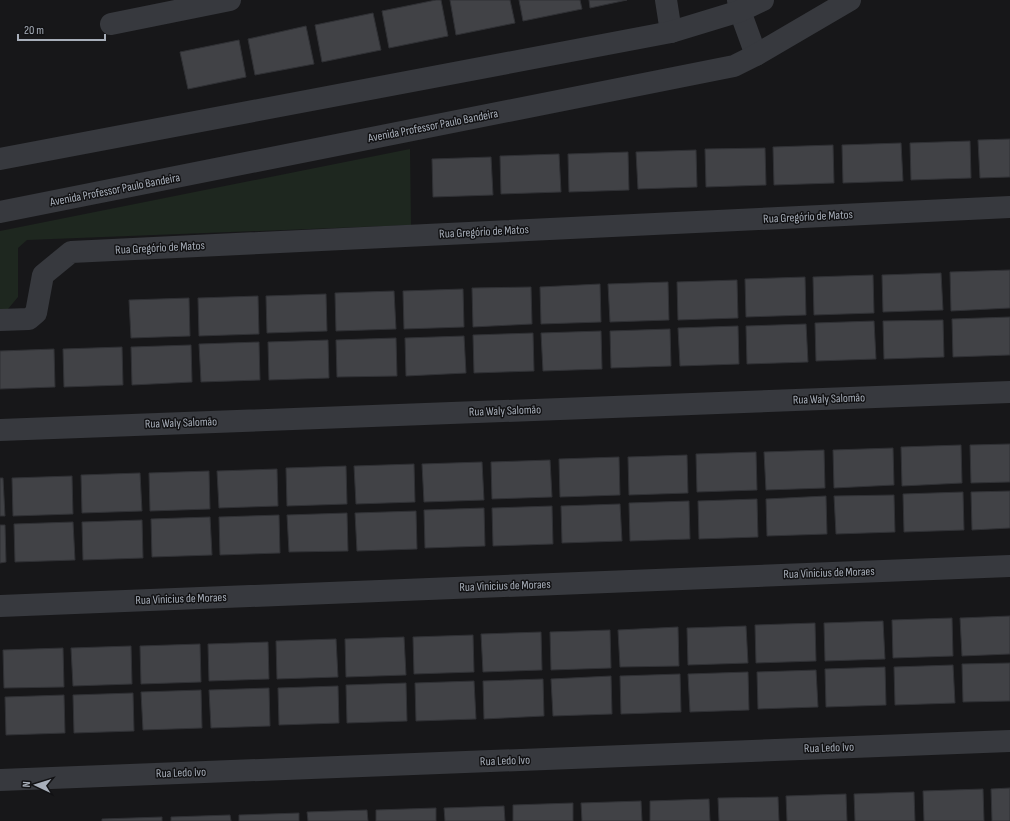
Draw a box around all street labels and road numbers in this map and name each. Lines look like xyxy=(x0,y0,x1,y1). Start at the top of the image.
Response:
street label: Avenida Professor Paulo Bandeira xyxy=(366,106,500,146)
street label: Avenida Professor Paulo Bandeira xyxy=(48,170,182,210)
street label: Rua Gregório de Matos xyxy=(763,207,853,227)
street label: Rua Gregório de Matos xyxy=(439,222,529,242)
street label: Rua Gregório de Matos xyxy=(115,238,205,258)
street label: Rua Waly Salomão xyxy=(793,390,865,408)
street label: Rua Waly Salomão xyxy=(469,402,541,420)
street label: Rua Waly Salomão xyxy=(145,414,217,432)
street label: Rua Vinicius de Moraes xyxy=(783,564,875,582)
street label: Rua Vinicius de Moraes xyxy=(459,577,551,595)
street label: Rua Vinicius de Moraes xyxy=(135,590,227,608)
street label: Rua Ledo Ivo xyxy=(804,740,854,756)
street label: Rua Ledo Ivo xyxy=(480,753,530,769)
street label: Rua Ledo Ivo xyxy=(156,765,206,781)

